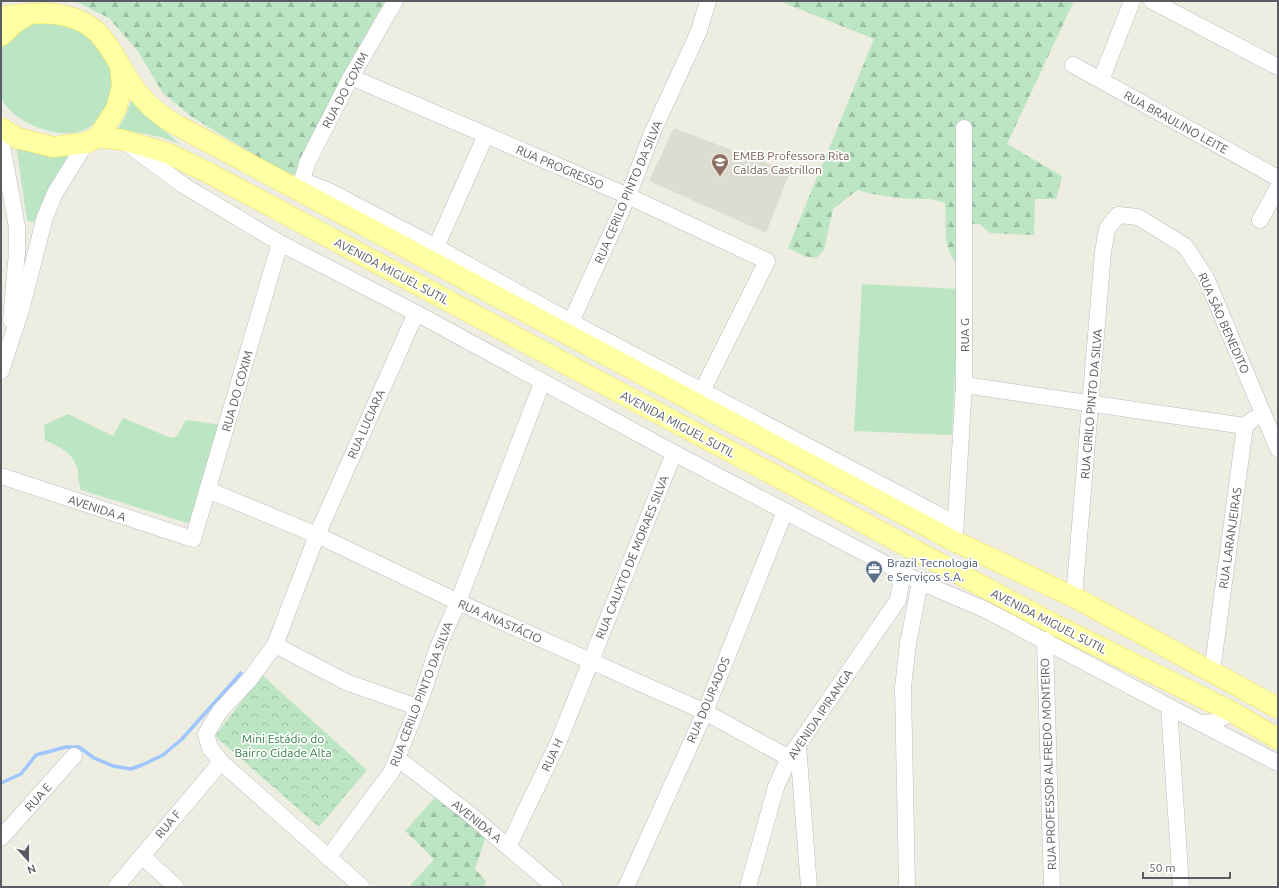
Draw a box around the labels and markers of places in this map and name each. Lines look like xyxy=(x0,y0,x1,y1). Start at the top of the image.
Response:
place label: EMEB Professora Rita Caldas Castrillon xyxy=(733,149,849,176)
school or university icon: EMEB Professora Rita Caldas Castrillon xyxy=(710,152,730,177)
place label: Brazil Tecnologia e Serviços S.A. xyxy=(887,556,978,583)
office icon: Brazil Tecnologia e Serviços S.A. xyxy=(864,559,884,584)

